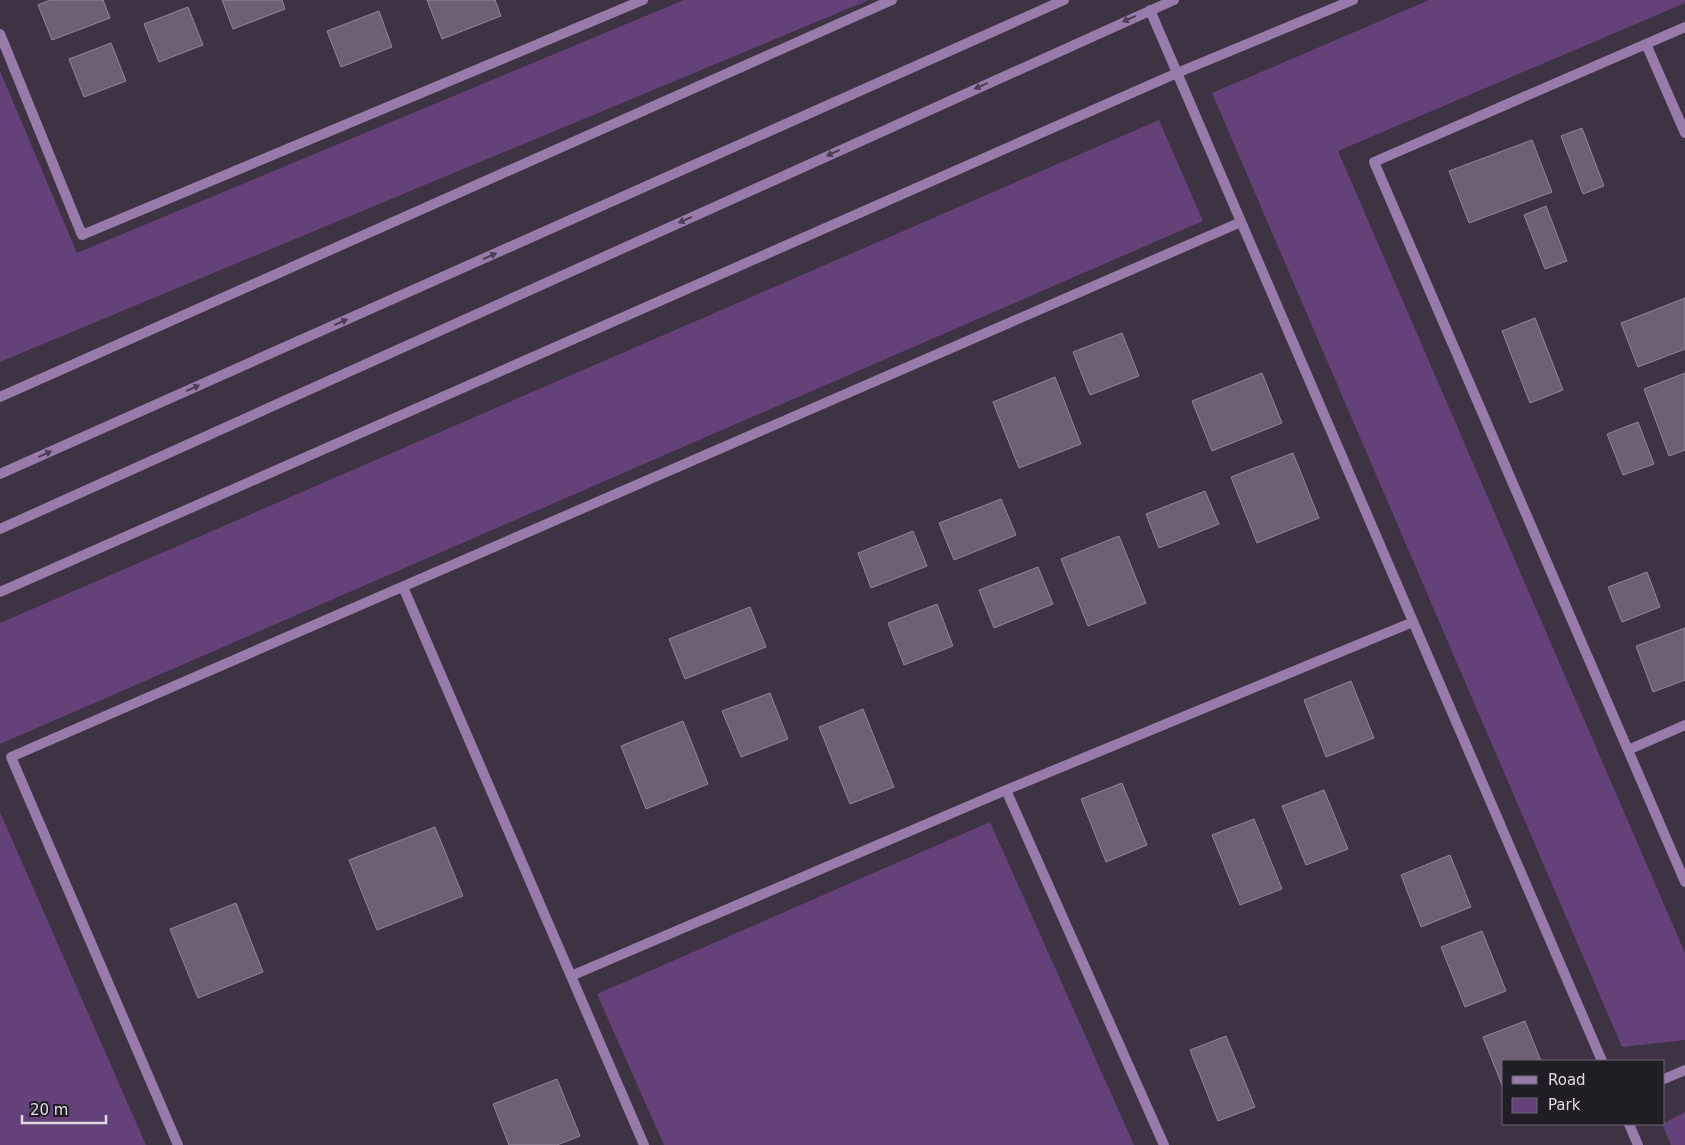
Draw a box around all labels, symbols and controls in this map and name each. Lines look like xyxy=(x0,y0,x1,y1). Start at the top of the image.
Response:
one-way arrow xyxy=(1122,15,1136,23)
one-way arrow xyxy=(974,82,988,90)
one-way arrow xyxy=(826,149,840,157)
one-way arrow xyxy=(678,216,692,224)
one-way arrow xyxy=(483,252,497,260)
one-way arrow xyxy=(334,318,348,326)
one-way arrow xyxy=(186,384,200,392)
one-way arrow xyxy=(38,450,52,458)
legend xyxy=(1502,1060,1665,1125)
text: Road xyxy=(1548,1071,1586,1089)
scale bar xyxy=(22,1092,106,1124)
text: Park xyxy=(1548,1096,1581,1114)
text: 20 m xyxy=(30,1101,68,1119)

